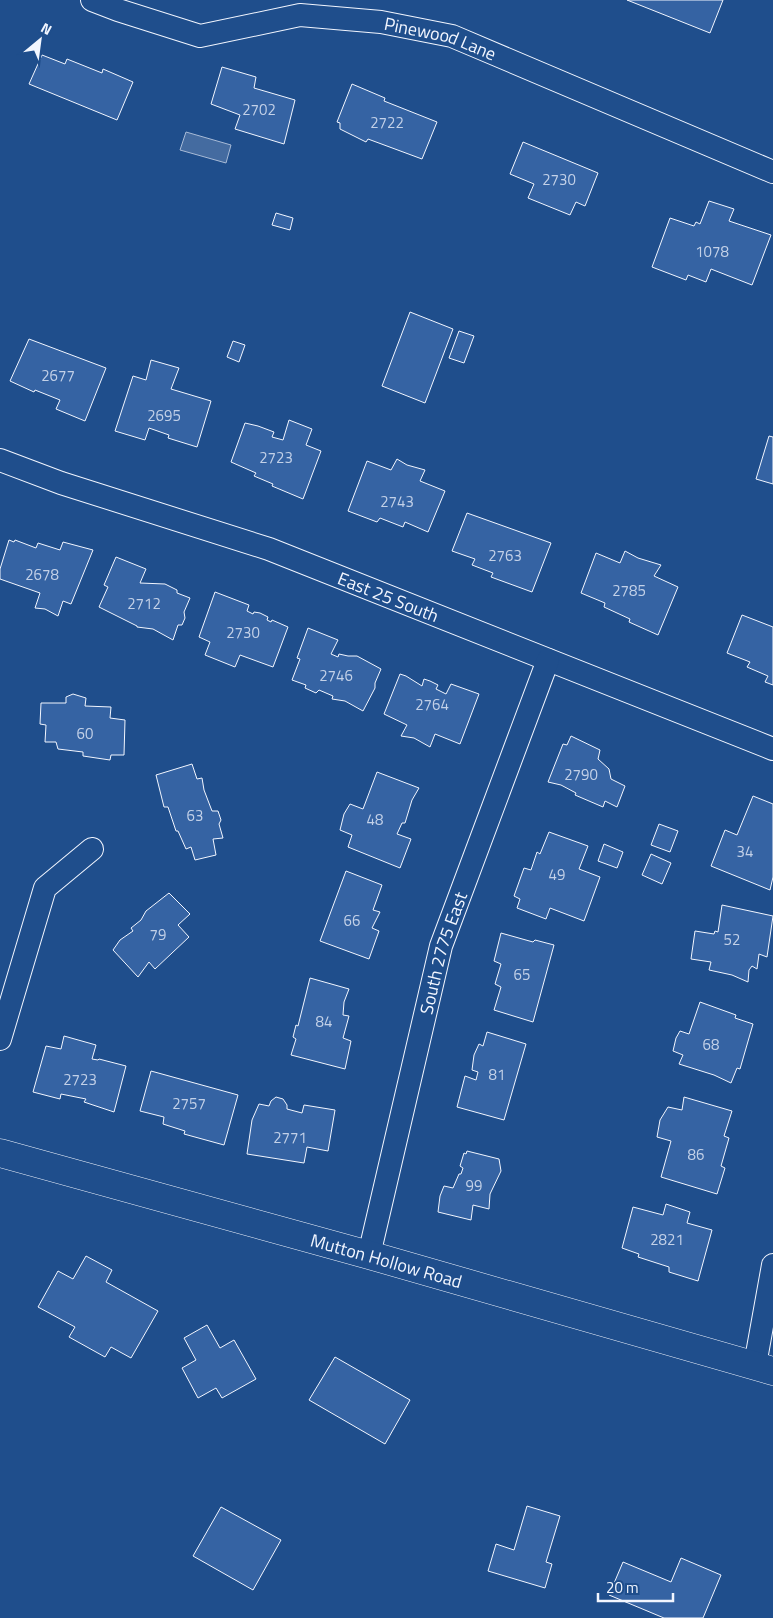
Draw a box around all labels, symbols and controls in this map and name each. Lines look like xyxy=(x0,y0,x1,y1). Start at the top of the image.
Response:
street label: Pinewood Lane xyxy=(382,9,501,67)
north arrow xyxy=(15,15,65,65)
text: N xyxy=(37,17,56,40)
house number: 2702 xyxy=(242,98,276,121)
house number: 2722 xyxy=(370,111,404,134)
house number: 2730 xyxy=(542,168,576,191)
house number: 1078 xyxy=(695,240,729,263)
house number: 2677 xyxy=(41,364,75,387)
house number: 2695 xyxy=(147,404,181,427)
house number: 2723 xyxy=(259,446,293,469)
house number: 2743 xyxy=(380,490,414,513)
house number: 2763 xyxy=(488,544,522,567)
house number: 2678 xyxy=(25,563,59,586)
street label: East 25 South xyxy=(334,564,443,629)
house number: 2785 xyxy=(612,579,646,602)
house number: 2712 xyxy=(127,592,161,615)
house number: 2730 xyxy=(226,621,260,644)
house number: 2746 xyxy=(319,664,353,687)
house number: 2764 xyxy=(415,693,449,716)
house number: 60 xyxy=(77,722,93,745)
house number: 2790 xyxy=(564,763,598,786)
house number: 63 xyxy=(187,804,203,827)
house number: 48 xyxy=(367,808,383,831)
house number: 34 xyxy=(737,840,753,863)
house number: 49 xyxy=(549,863,565,886)
street label: South 2775 East xyxy=(412,887,474,1017)
house number: 66 xyxy=(344,909,360,932)
house number: 79 xyxy=(150,923,166,946)
house number: 52 xyxy=(724,928,740,951)
house number: 65 xyxy=(514,963,530,986)
house number: 84 xyxy=(316,1010,332,1033)
house number: 68 xyxy=(703,1033,719,1056)
house number: 81 xyxy=(489,1063,505,1086)
house number: 2723 xyxy=(63,1068,97,1091)
house number: 2757 xyxy=(172,1092,206,1115)
house number: 2771 xyxy=(273,1126,307,1149)
house number: 86 xyxy=(688,1143,704,1166)
house number: 99 xyxy=(466,1174,482,1197)
street label: Mutton Hollow Road xyxy=(307,1226,465,1295)
house number: 2821 xyxy=(650,1228,684,1251)
scale bar xyxy=(598,1570,673,1602)
text: 20 m xyxy=(606,1576,639,1599)

